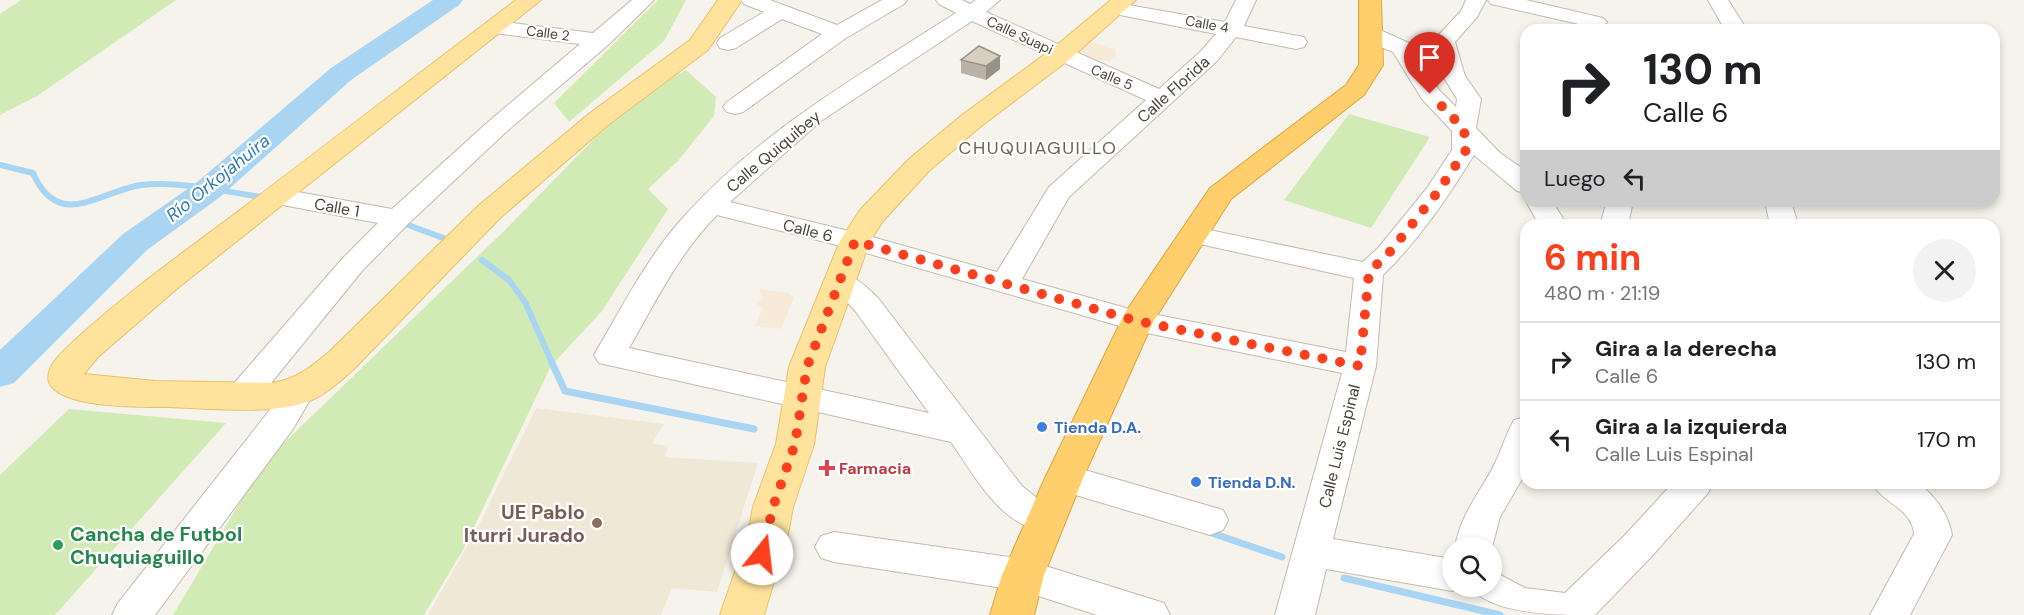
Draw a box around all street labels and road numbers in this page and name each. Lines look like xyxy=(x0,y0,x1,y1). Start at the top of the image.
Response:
street label: Calle 4 xyxy=(1184,11,1231,37)
street label: Calle Suapi xyxy=(984,12,1056,58)
street label: Calle 2 xyxy=(525,21,571,45)
street label: Calle Florida xyxy=(1133,51,1214,128)
street label: Calle 5 xyxy=(1088,60,1136,94)
street label: Calle Quiquibey xyxy=(722,106,825,197)
street label: Calle 1 xyxy=(313,193,361,222)
street label: Calle 6 xyxy=(781,214,835,247)
street label: Calle Luis Espinal xyxy=(1314,382,1365,510)

